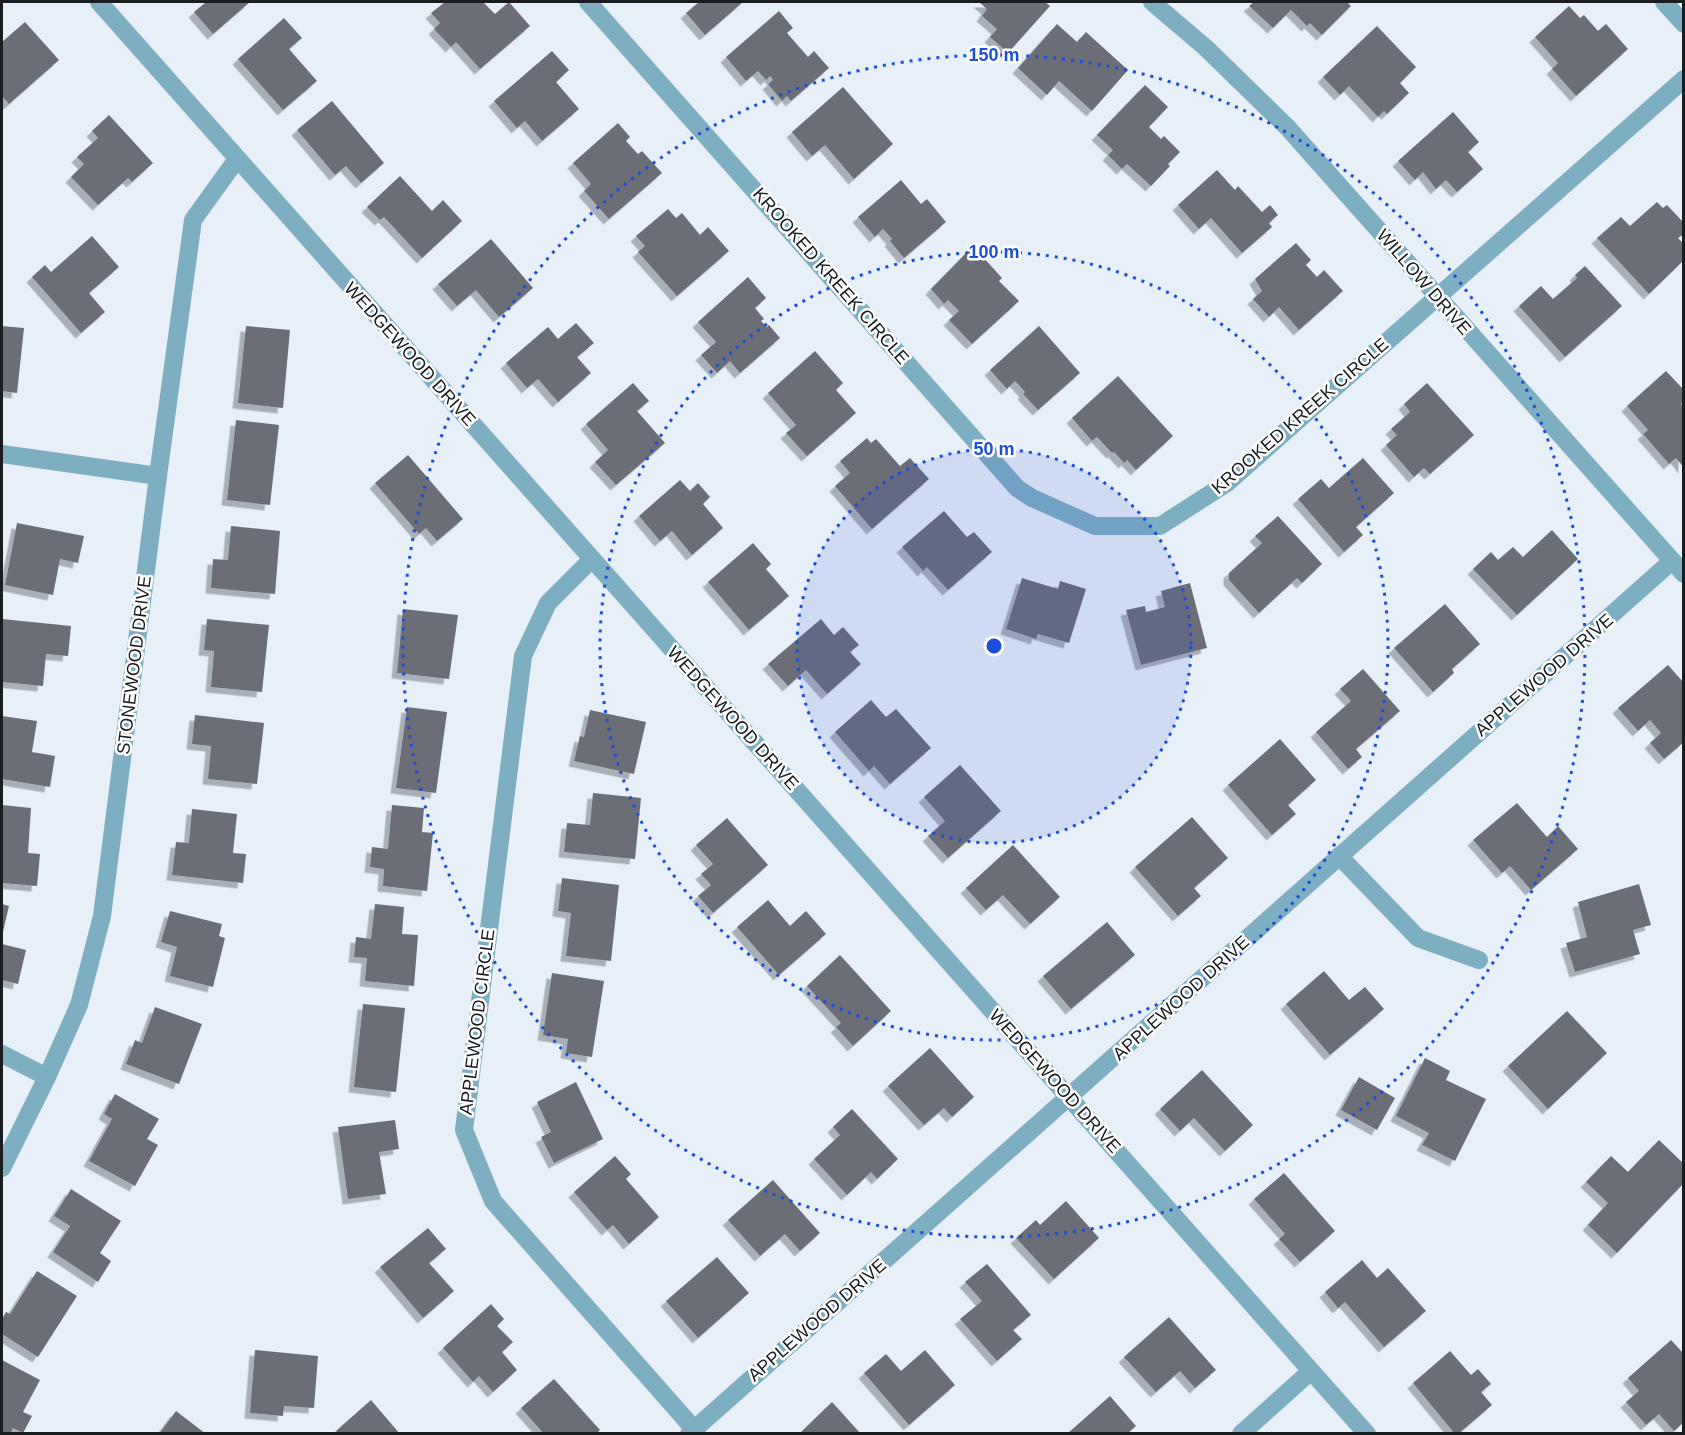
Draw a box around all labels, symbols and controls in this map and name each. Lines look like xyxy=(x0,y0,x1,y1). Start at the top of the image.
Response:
text: 150 m xyxy=(968,45,1020,65)
street label: KROOKED KREEK CIRCLE xyxy=(749,184,913,368)
street label: WILLOW DRIVE xyxy=(1373,225,1475,339)
text: 100 m xyxy=(968,242,1020,262)
street label: WEDGEWOOD DRIVE xyxy=(340,278,480,430)
street label: KROOKED KREEK CIRCLE xyxy=(1208,334,1392,498)
text: 50 m xyxy=(973,439,1015,459)
street label: STONEWOOD DRIVE xyxy=(113,575,155,755)
street label: APPLEWOOD DRIVE xyxy=(1471,610,1617,740)
centre of rings xyxy=(984,636,1004,656)
street label: WEDGEWOOD DRIVE xyxy=(663,642,803,794)
street label: APPLEWOOD CIRCLE xyxy=(456,928,498,1116)
street label: APPLEWOOD DRIVE xyxy=(1109,932,1253,1064)
street label: WEDGEWOOD DRIVE xyxy=(985,1005,1125,1157)
street label: APPLEWOOD DRIVE xyxy=(744,1255,890,1385)

